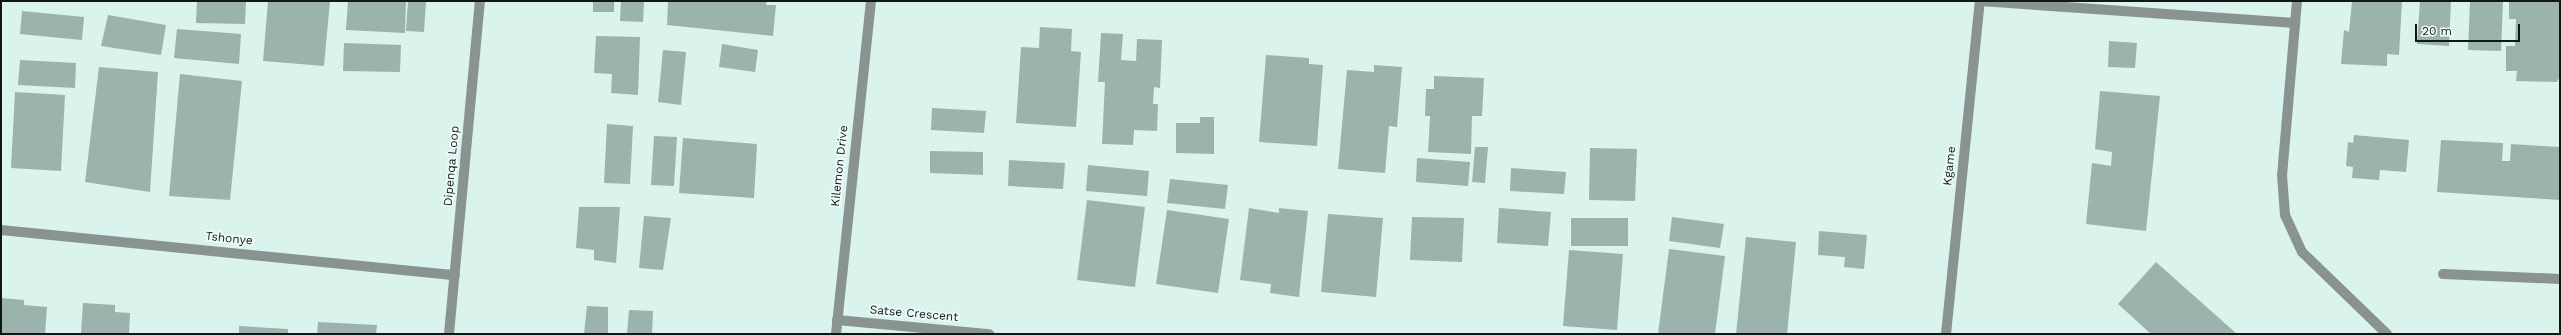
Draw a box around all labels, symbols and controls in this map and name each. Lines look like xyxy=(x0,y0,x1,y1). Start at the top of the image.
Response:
scale bar xyxy=(2417,16,2522,42)
text: 20 m xyxy=(2422,24,2452,38)
street label: Dipenqa Loop xyxy=(441,125,463,207)
street label: Kilemon Drive xyxy=(829,125,851,207)
street label: Kgame xyxy=(1941,146,1959,186)
street label: Tshonye xyxy=(205,229,253,249)
street label: Satse Crescent xyxy=(869,303,959,325)

